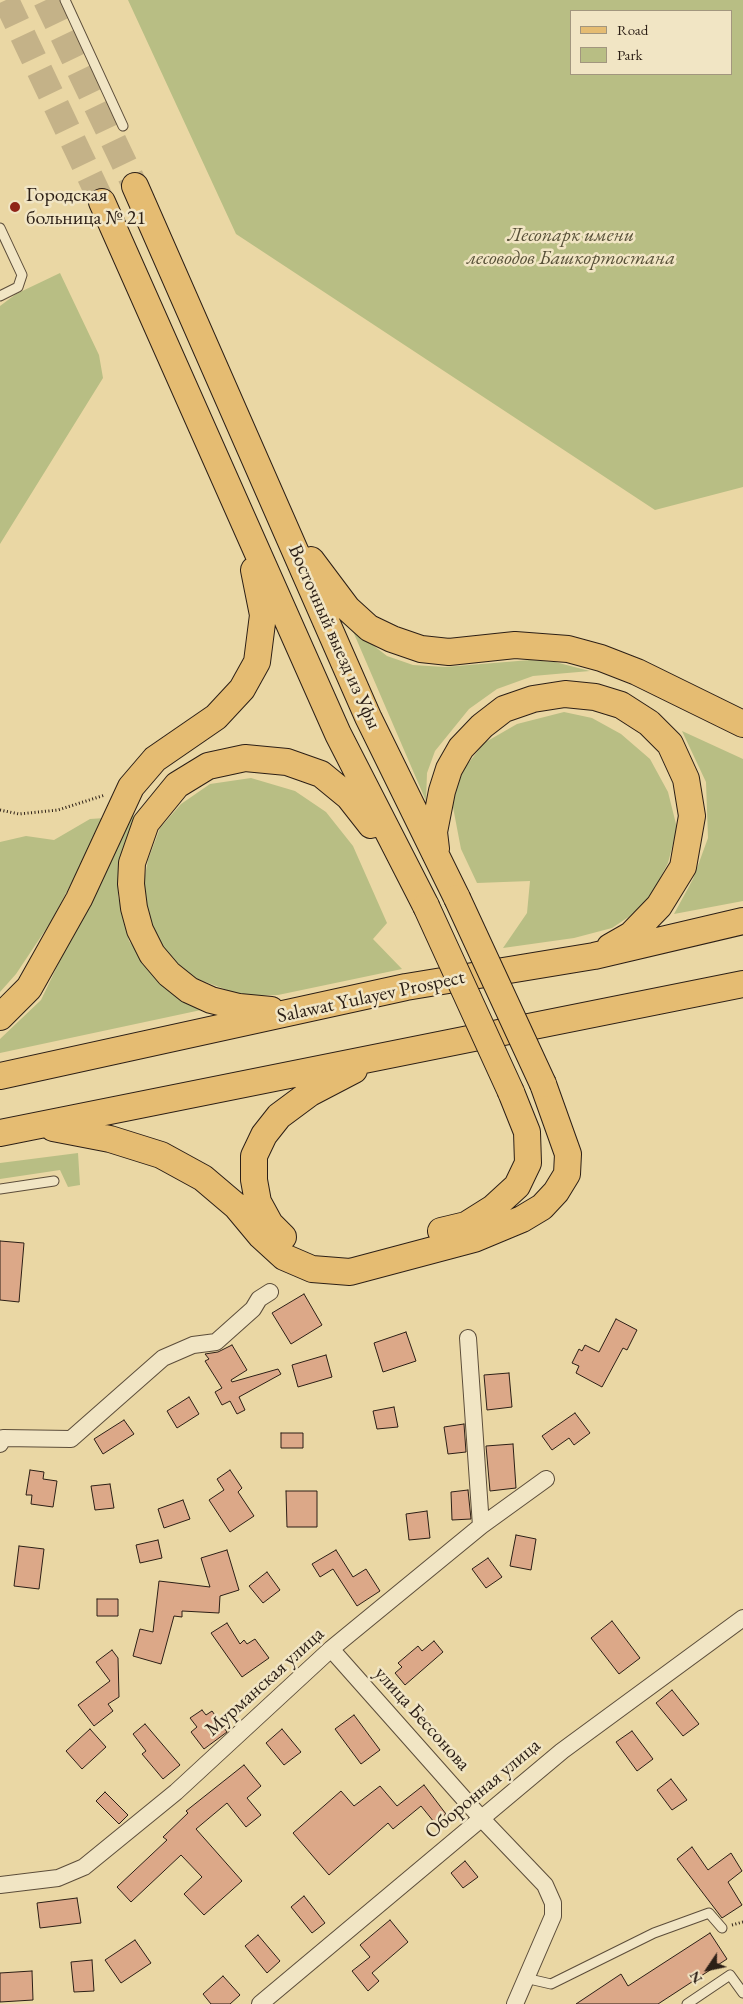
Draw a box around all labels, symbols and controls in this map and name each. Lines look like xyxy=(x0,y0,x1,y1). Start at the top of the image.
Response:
legend xyxy=(570,10,733,75)
text: Road xyxy=(617,20,648,39)
text: Park xyxy=(617,45,643,64)
place label: Городская больница № 21 xyxy=(26,184,146,231)
marker: Городская больница № 21 xyxy=(8,200,22,214)
park label: Лесопарк имени лесоводов Башкортостана xyxy=(467,224,675,271)
street label: Восточный выезд из Уфы xyxy=(282,541,386,733)
street label: Salawat Yulayev Prospect xyxy=(275,965,467,1029)
street label: Мурманская улица xyxy=(201,1622,329,1742)
street label: улица Бессонова xyxy=(369,1662,475,1776)
street label: Оборонная улица xyxy=(420,1734,546,1844)
north arrow xyxy=(683,1944,733,1994)
text: N xyxy=(685,1968,706,1987)

